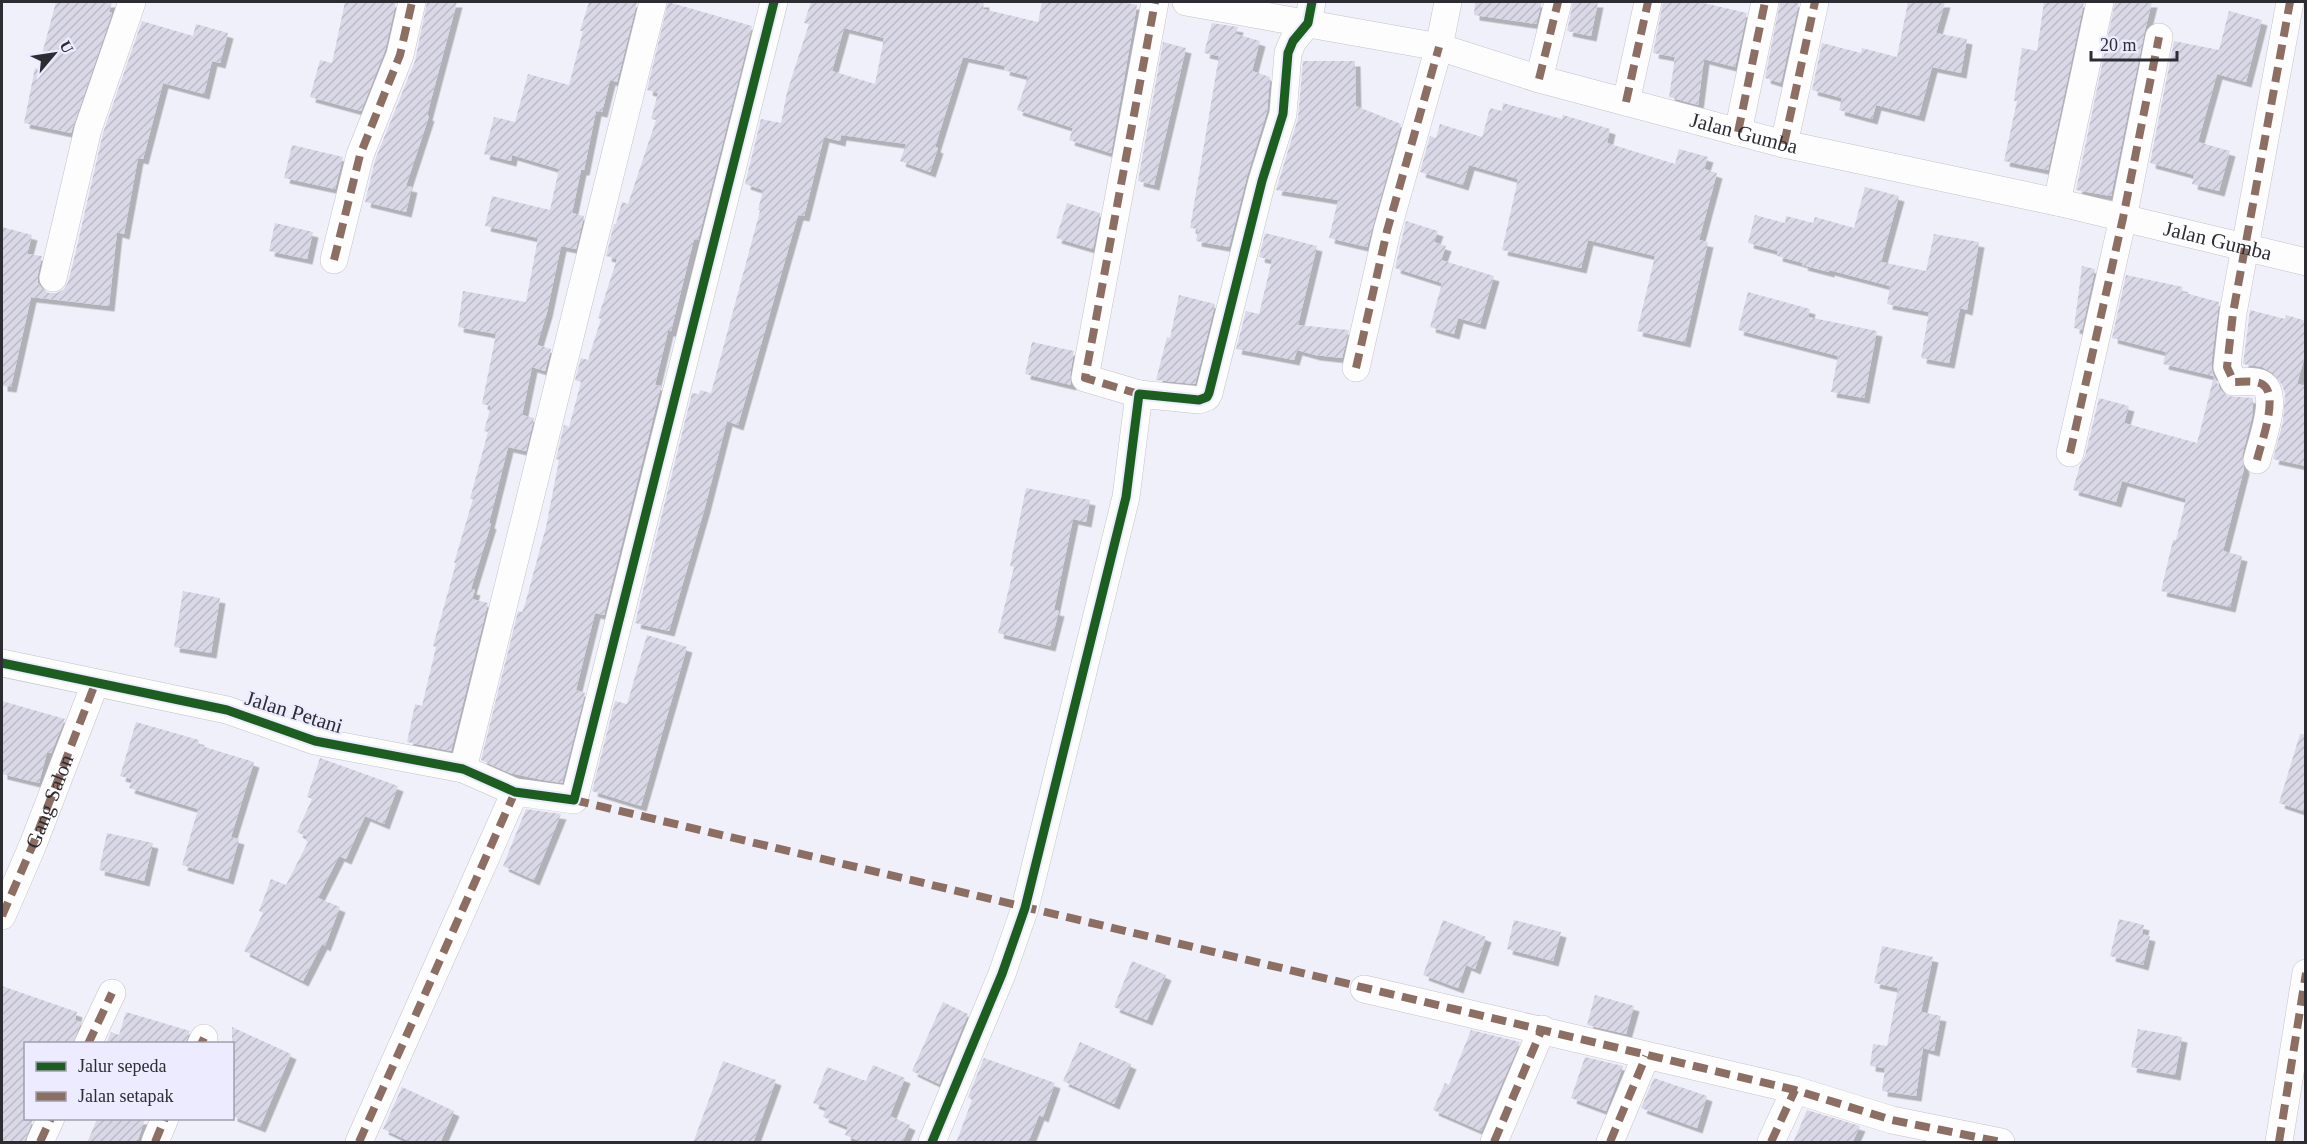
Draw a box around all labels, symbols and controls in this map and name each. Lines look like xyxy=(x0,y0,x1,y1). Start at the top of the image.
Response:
north arrow xyxy=(24,24,84,84)
scale bar xyxy=(2091,24,2176,62)
text: 20 m xyxy=(2100,35,2137,55)
text: U xyxy=(56,38,77,57)
street label: Jalan Gumba xyxy=(1688,108,1801,159)
street label: Jalan Gumba xyxy=(2161,216,2275,266)
street label: Jalan Petani xyxy=(242,686,346,738)
street label: Gang Salon xyxy=(21,751,79,852)
legend xyxy=(24,1042,234,1120)
text: Jalur sepeda xyxy=(78,1056,166,1076)
text: Jalan setapak xyxy=(78,1086,173,1106)

